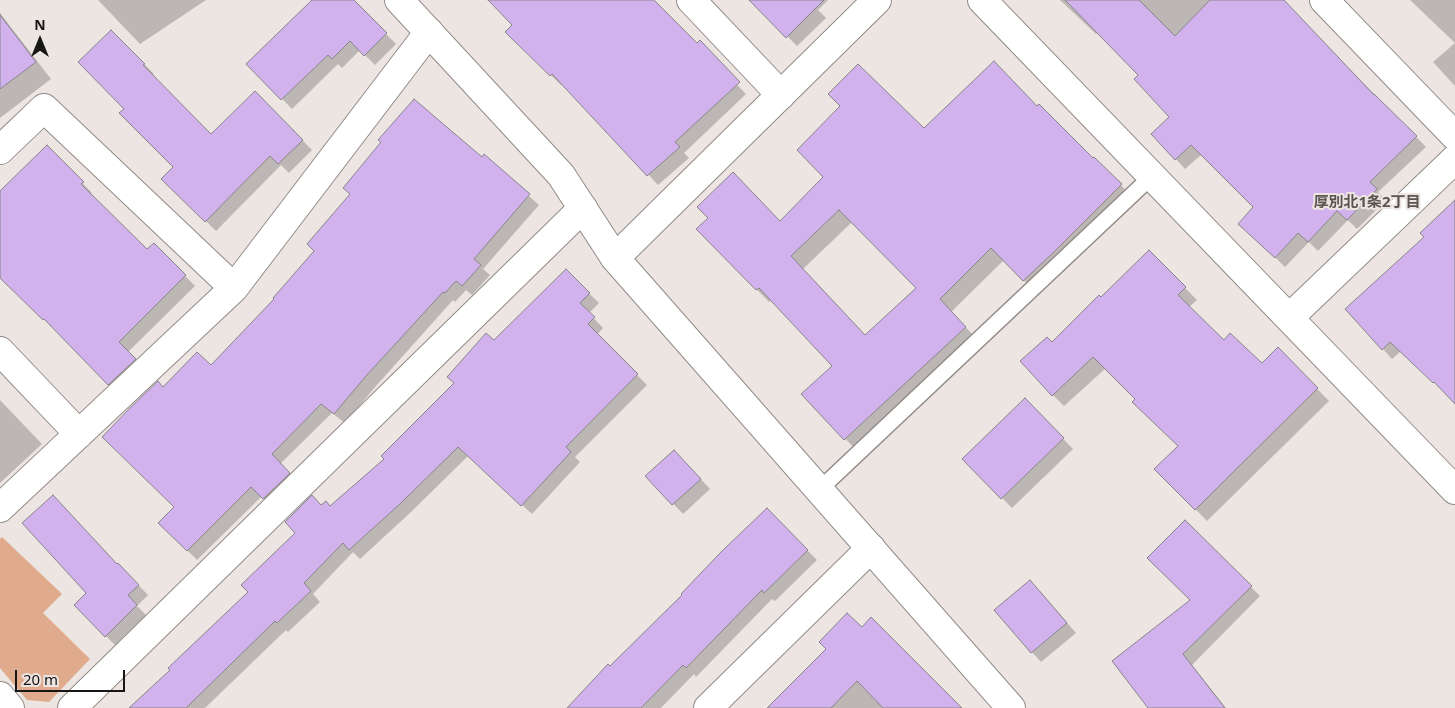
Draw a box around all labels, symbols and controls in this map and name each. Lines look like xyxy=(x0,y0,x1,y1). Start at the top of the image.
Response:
north arrow xyxy=(15,15,65,65)
text: N xyxy=(34,15,46,34)
district label: 厚別北1条2丁目 xyxy=(1313,194,1421,212)
scale bar xyxy=(18,660,128,692)
text: 20 m xyxy=(23,669,58,689)

